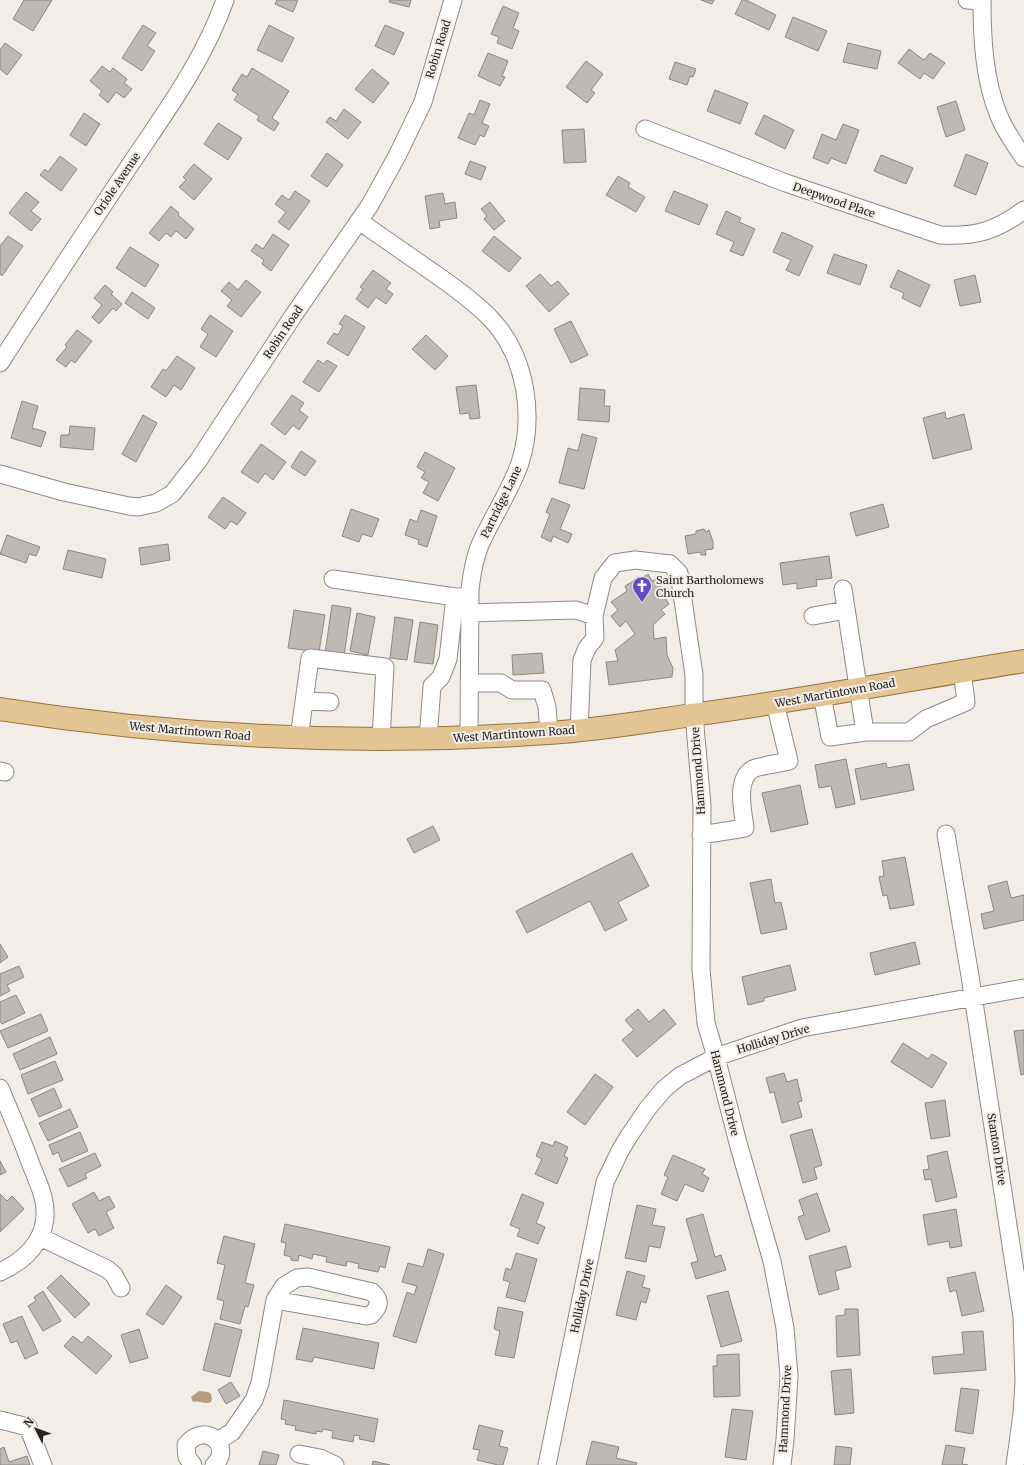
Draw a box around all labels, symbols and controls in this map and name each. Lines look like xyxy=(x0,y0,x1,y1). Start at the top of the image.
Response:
street label: Robin Road xyxy=(422,18,454,80)
street label: Oriole Avenue xyxy=(91,150,143,218)
street label: Deepwood Place xyxy=(791,179,877,221)
street label: Robin Road xyxy=(260,303,306,361)
street label: Partridge Lane xyxy=(478,464,525,540)
place label: Saint Bartholomews Church xyxy=(656,573,764,600)
church icon: Saint Bartholomews Church xyxy=(631,575,653,603)
street label: West Martintown Road xyxy=(773,675,897,711)
street label: West Martintown Road xyxy=(128,719,252,743)
street label: West Martintown Road xyxy=(452,723,576,745)
street label: Hammond Drive xyxy=(688,726,708,815)
street label: Holliday Drive xyxy=(735,1021,811,1057)
street label: Hammond Drive xyxy=(708,1049,742,1138)
street label: Stanton Drive xyxy=(984,1112,1010,1186)
street label: Holliday Drive xyxy=(567,1257,597,1334)
street label: Hammond Drive xyxy=(776,1364,794,1453)
north arrow xyxy=(16,1409,56,1449)
text: N xyxy=(20,1414,37,1430)

